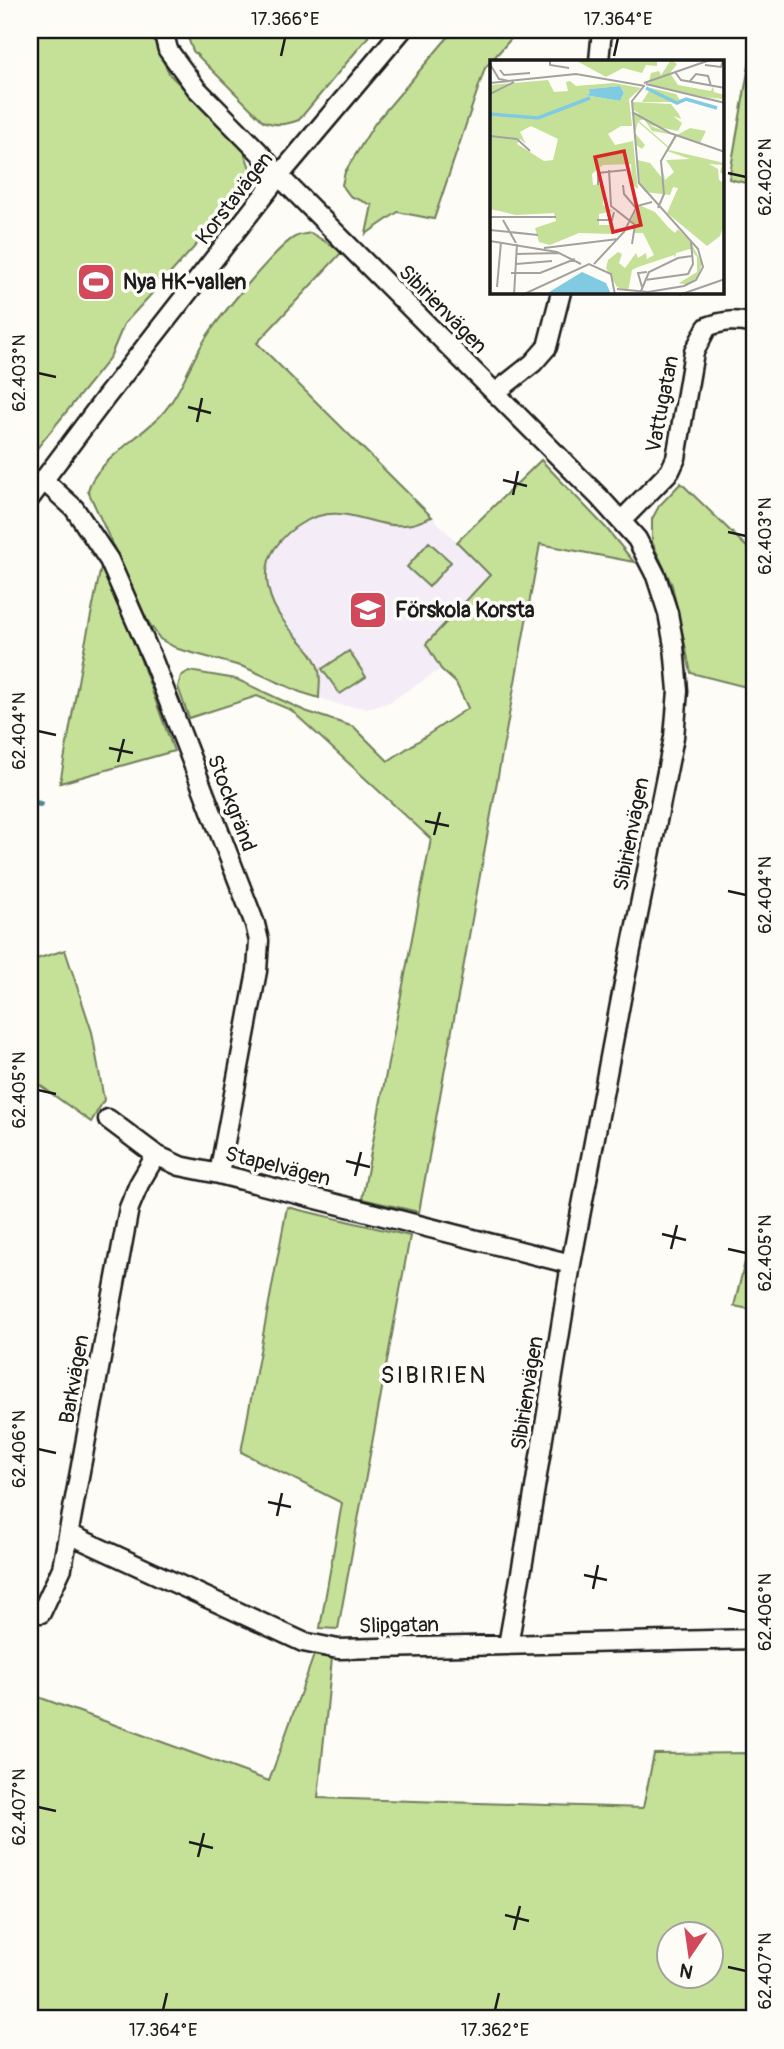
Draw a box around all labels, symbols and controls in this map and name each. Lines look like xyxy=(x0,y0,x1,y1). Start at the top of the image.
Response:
text: 17.366°E xyxy=(251,8,319,31)
text: 17.364°E xyxy=(584,8,652,31)
inset map xyxy=(490,60,724,294)
text: 62.402°N xyxy=(754,138,777,216)
street label: Korstavägen xyxy=(190,146,279,250)
street label: Sibirienvägen xyxy=(392,259,493,360)
sports icon: Nya HK-vallen xyxy=(75,261,117,303)
place label: Nya HK-vallen xyxy=(123,269,247,296)
text: 62.403°N xyxy=(8,334,31,412)
street label: Vattugatan xyxy=(640,353,685,455)
text: 62.403°N xyxy=(754,497,777,575)
school or university icon: Förskola Korsta xyxy=(347,589,389,631)
place label: Förskola Korsta xyxy=(395,597,535,624)
text: 62.404°N xyxy=(8,692,31,770)
street label: Stockgränd xyxy=(201,751,262,855)
street label: Sibirienvägen xyxy=(607,775,656,893)
text: 62.404°N xyxy=(754,856,777,934)
text: 62.405°N xyxy=(8,1051,31,1129)
street label: Stapelvägen xyxy=(222,1140,333,1193)
text: 62.405°N xyxy=(754,1214,777,1292)
street label: Barkvägen xyxy=(53,1333,96,1426)
street label: Sibirienvägen xyxy=(505,1334,550,1452)
district label: SIBIRIEN xyxy=(381,1361,487,1390)
text: 62.406°N xyxy=(8,1410,31,1488)
text: 62.406°N xyxy=(754,1573,777,1651)
street label: Slipgatan xyxy=(359,1611,439,1640)
text: 62.407°N xyxy=(8,1769,31,1845)
north arrow xyxy=(654,1920,724,1990)
text: 62.407°N xyxy=(754,1933,777,2009)
text: N xyxy=(677,1957,695,1984)
text: 17.364°E xyxy=(129,2019,197,2042)
text: 17.362°E xyxy=(461,2019,529,2042)

